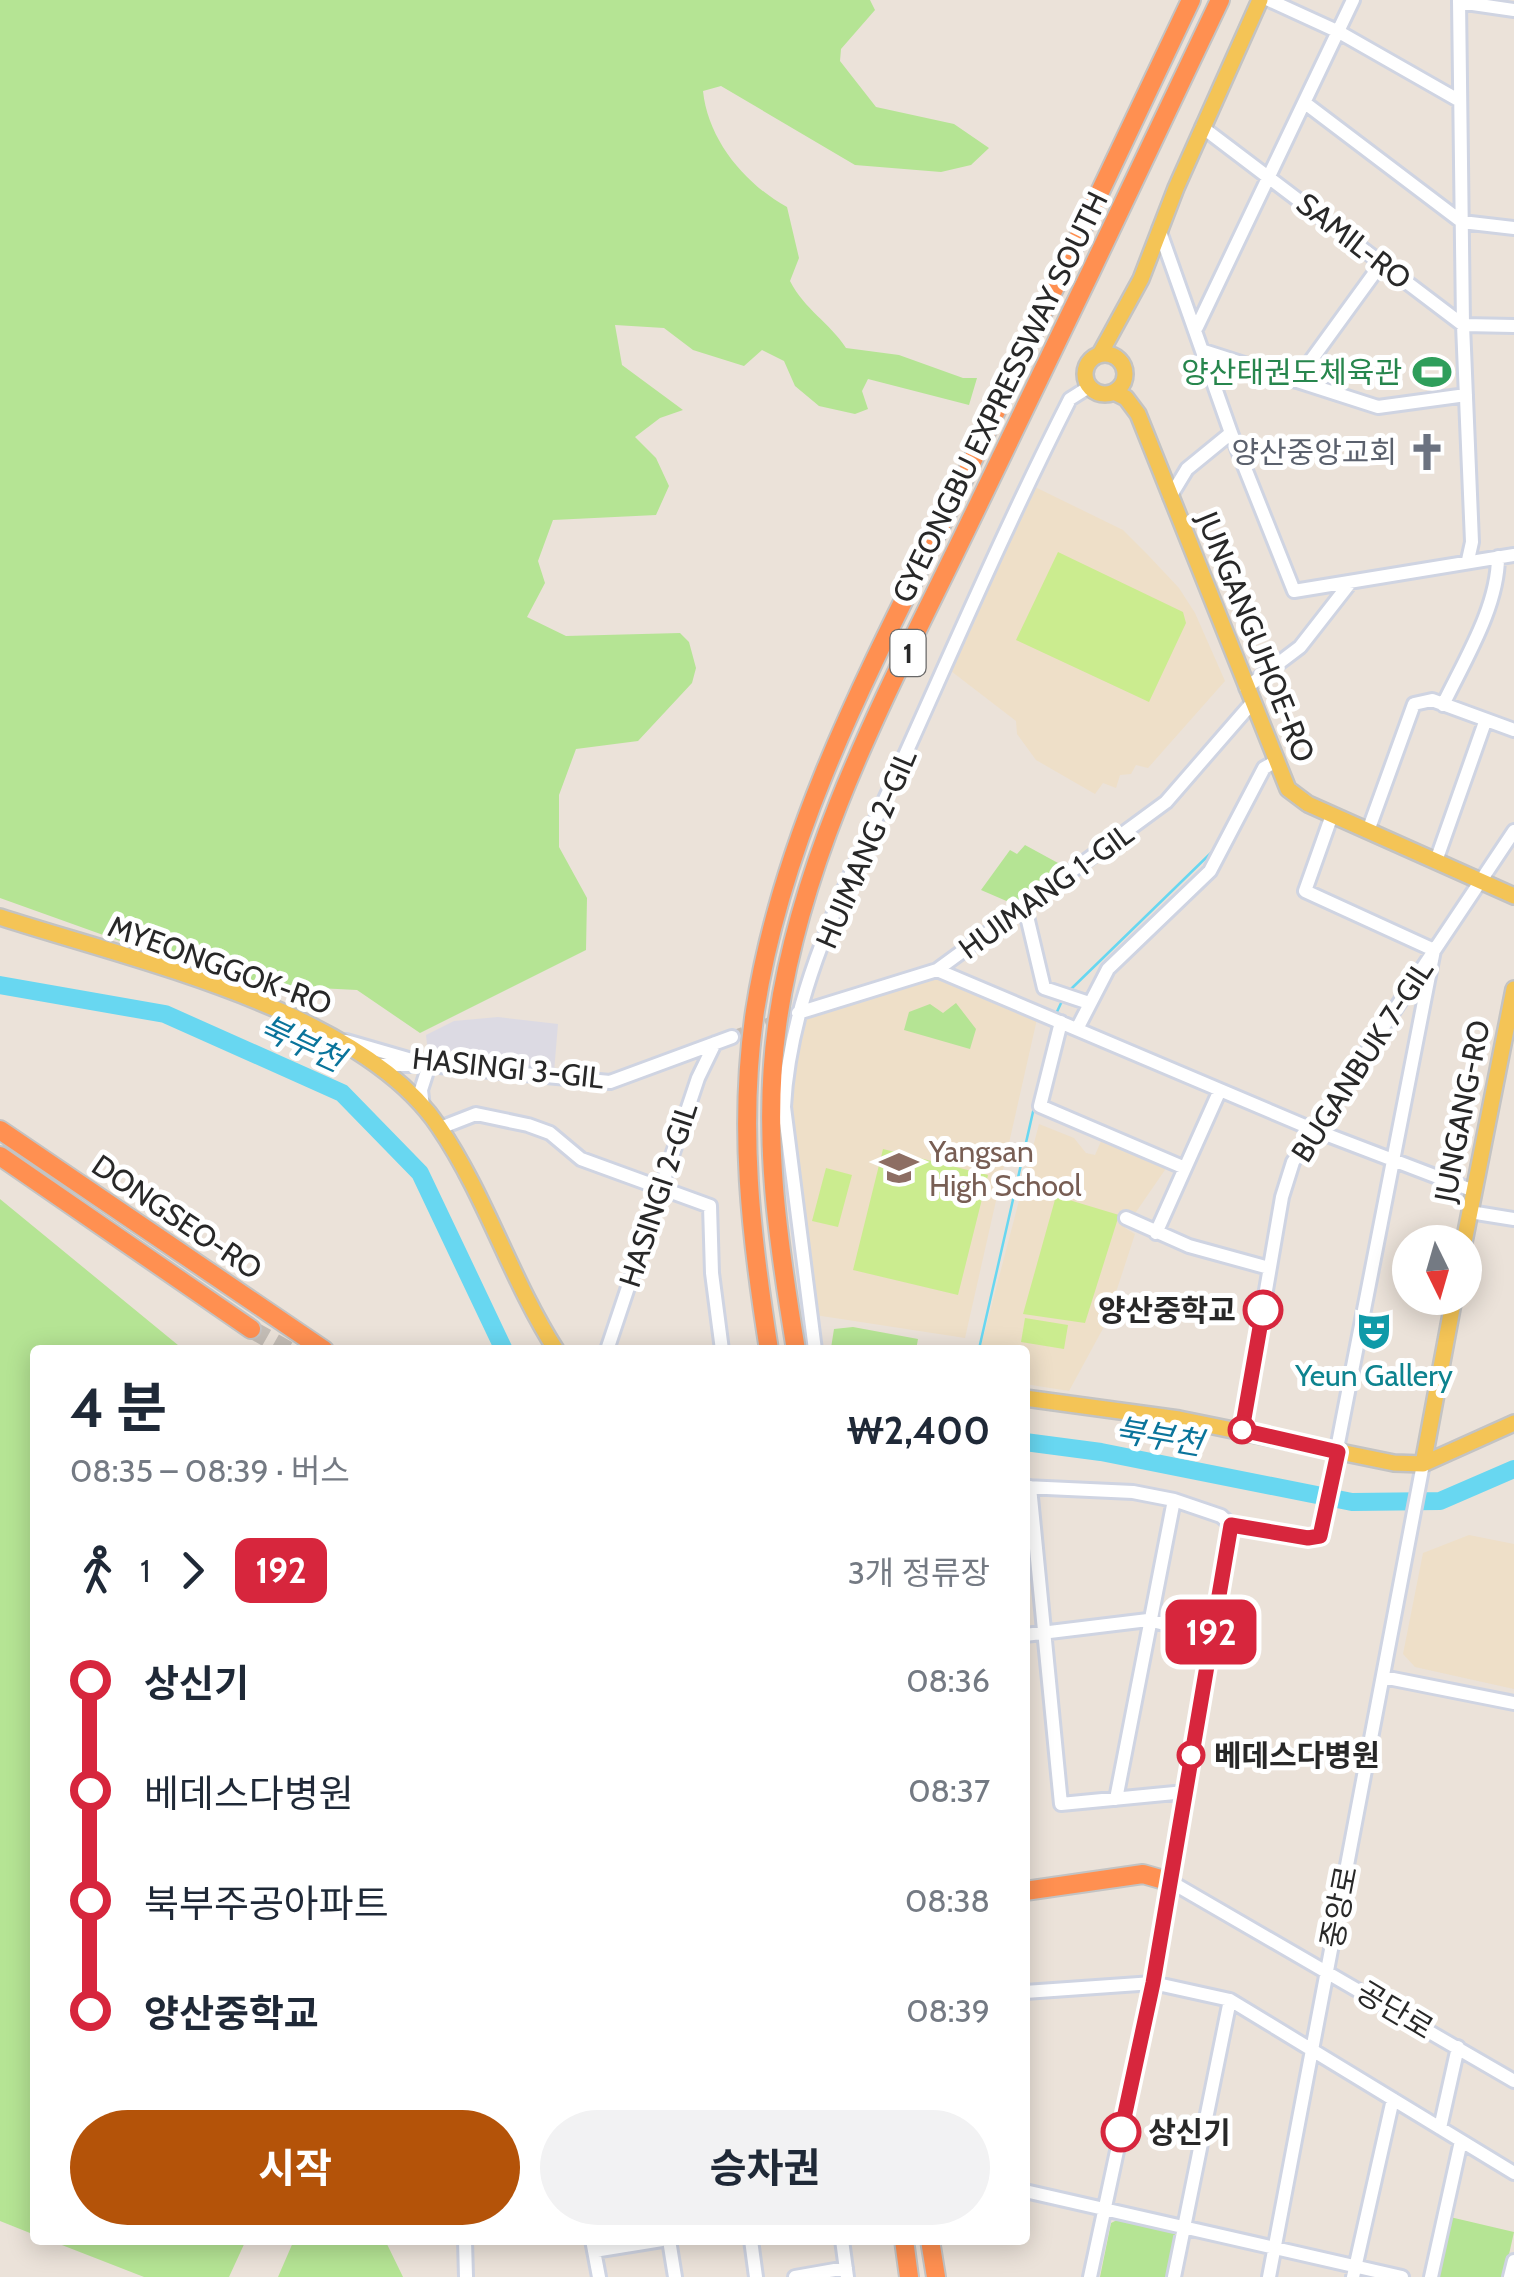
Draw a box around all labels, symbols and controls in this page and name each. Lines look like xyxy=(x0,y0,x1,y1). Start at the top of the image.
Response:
street label: GYEONGBU EXPRESSWAY SOUTH xyxy=(884,185,1116,609)
street label: SAMIL-RO xyxy=(1289,185,1419,297)
sports icon: 양산태권도체육관 xyxy=(1411,351,1453,393)
place label: 양산태권도체육관 xyxy=(1181,354,1402,391)
church icon: 양산중앙교회 xyxy=(1406,431,1448,473)
place label: 양산중앙교회 xyxy=(1231,434,1397,471)
street label: JUNGANGUHOE-RO xyxy=(1189,506,1323,768)
road number: 1 xyxy=(890,630,926,676)
street label: HUIMANG 2-GIL xyxy=(808,744,924,954)
street label: HUIMANG 1-GIL xyxy=(952,815,1140,967)
street label: MYEONGGOK-RO xyxy=(103,907,337,1023)
street label: BUGANBUK 7-GIL xyxy=(1283,953,1441,1169)
water label: 북부천 xyxy=(254,1007,353,1081)
street label: JUNGANG-RO xyxy=(1426,1017,1498,1206)
street label: HASINGI 3-GIL xyxy=(410,1040,606,1096)
street label: HASINGI 2-GIL xyxy=(611,1098,705,1292)
place label: Yangsan High School xyxy=(928,1133,1082,1204)
street label: DONGSEO-RO xyxy=(85,1147,269,1287)
school or university icon: Yangsan High School xyxy=(878,1147,920,1189)
north arrow xyxy=(1392,1225,1482,1315)
map controls xyxy=(1392,1225,1482,1315)
marker: 양산중학교 xyxy=(1244,1291,1282,1329)
place label: 양산중학교 xyxy=(1098,1292,1236,1329)
theatre icon: Yeun Gallery xyxy=(1353,1310,1395,1352)
place label: Yeun Gallery xyxy=(1294,1357,1453,1394)
text: 4 분 xyxy=(70,1374,167,1441)
text: ₩2,400 xyxy=(847,1407,990,1454)
water label: 북부천 xyxy=(1112,1409,1209,1463)
unlabelled marker xyxy=(1229,1417,1255,1443)
text: 08:35 – 08:39 · 버스 xyxy=(70,1451,350,1490)
icon: walk xyxy=(70,1543,125,1598)
icon: forward xyxy=(165,1543,220,1598)
text: 192 xyxy=(255,1549,307,1592)
text: 1 xyxy=(140,1551,150,1590)
text: 3개 정류장 xyxy=(848,1553,990,1592)
line badge: 192 xyxy=(1154,1600,1268,1664)
text: 192 xyxy=(1185,1611,1237,1654)
text: 상신기 xyxy=(144,1660,249,1707)
text: 08:36 xyxy=(906,1661,990,1700)
place label: 베데스다병원 xyxy=(1214,1737,1380,1774)
marker: 베데스다병원 xyxy=(1178,1742,1204,1768)
text: 베데스다병원 xyxy=(144,1770,354,1817)
text: 08:37 xyxy=(908,1771,990,1810)
street label: 중앙로 xyxy=(1313,1863,1365,1951)
text: 북부주공아파트 xyxy=(144,1880,389,1927)
text: 08:38 xyxy=(905,1881,990,1920)
street label: 공단로 xyxy=(1350,1973,1440,2047)
text: 양산중학교 xyxy=(144,1990,319,2037)
text: 08:39 xyxy=(906,1991,990,2030)
button: 시작 xyxy=(70,2110,520,2225)
button: 승차권 xyxy=(540,2110,990,2225)
marker: 상신기 xyxy=(1102,2113,1140,2151)
place label: 상신기 xyxy=(1148,2114,1231,2151)

